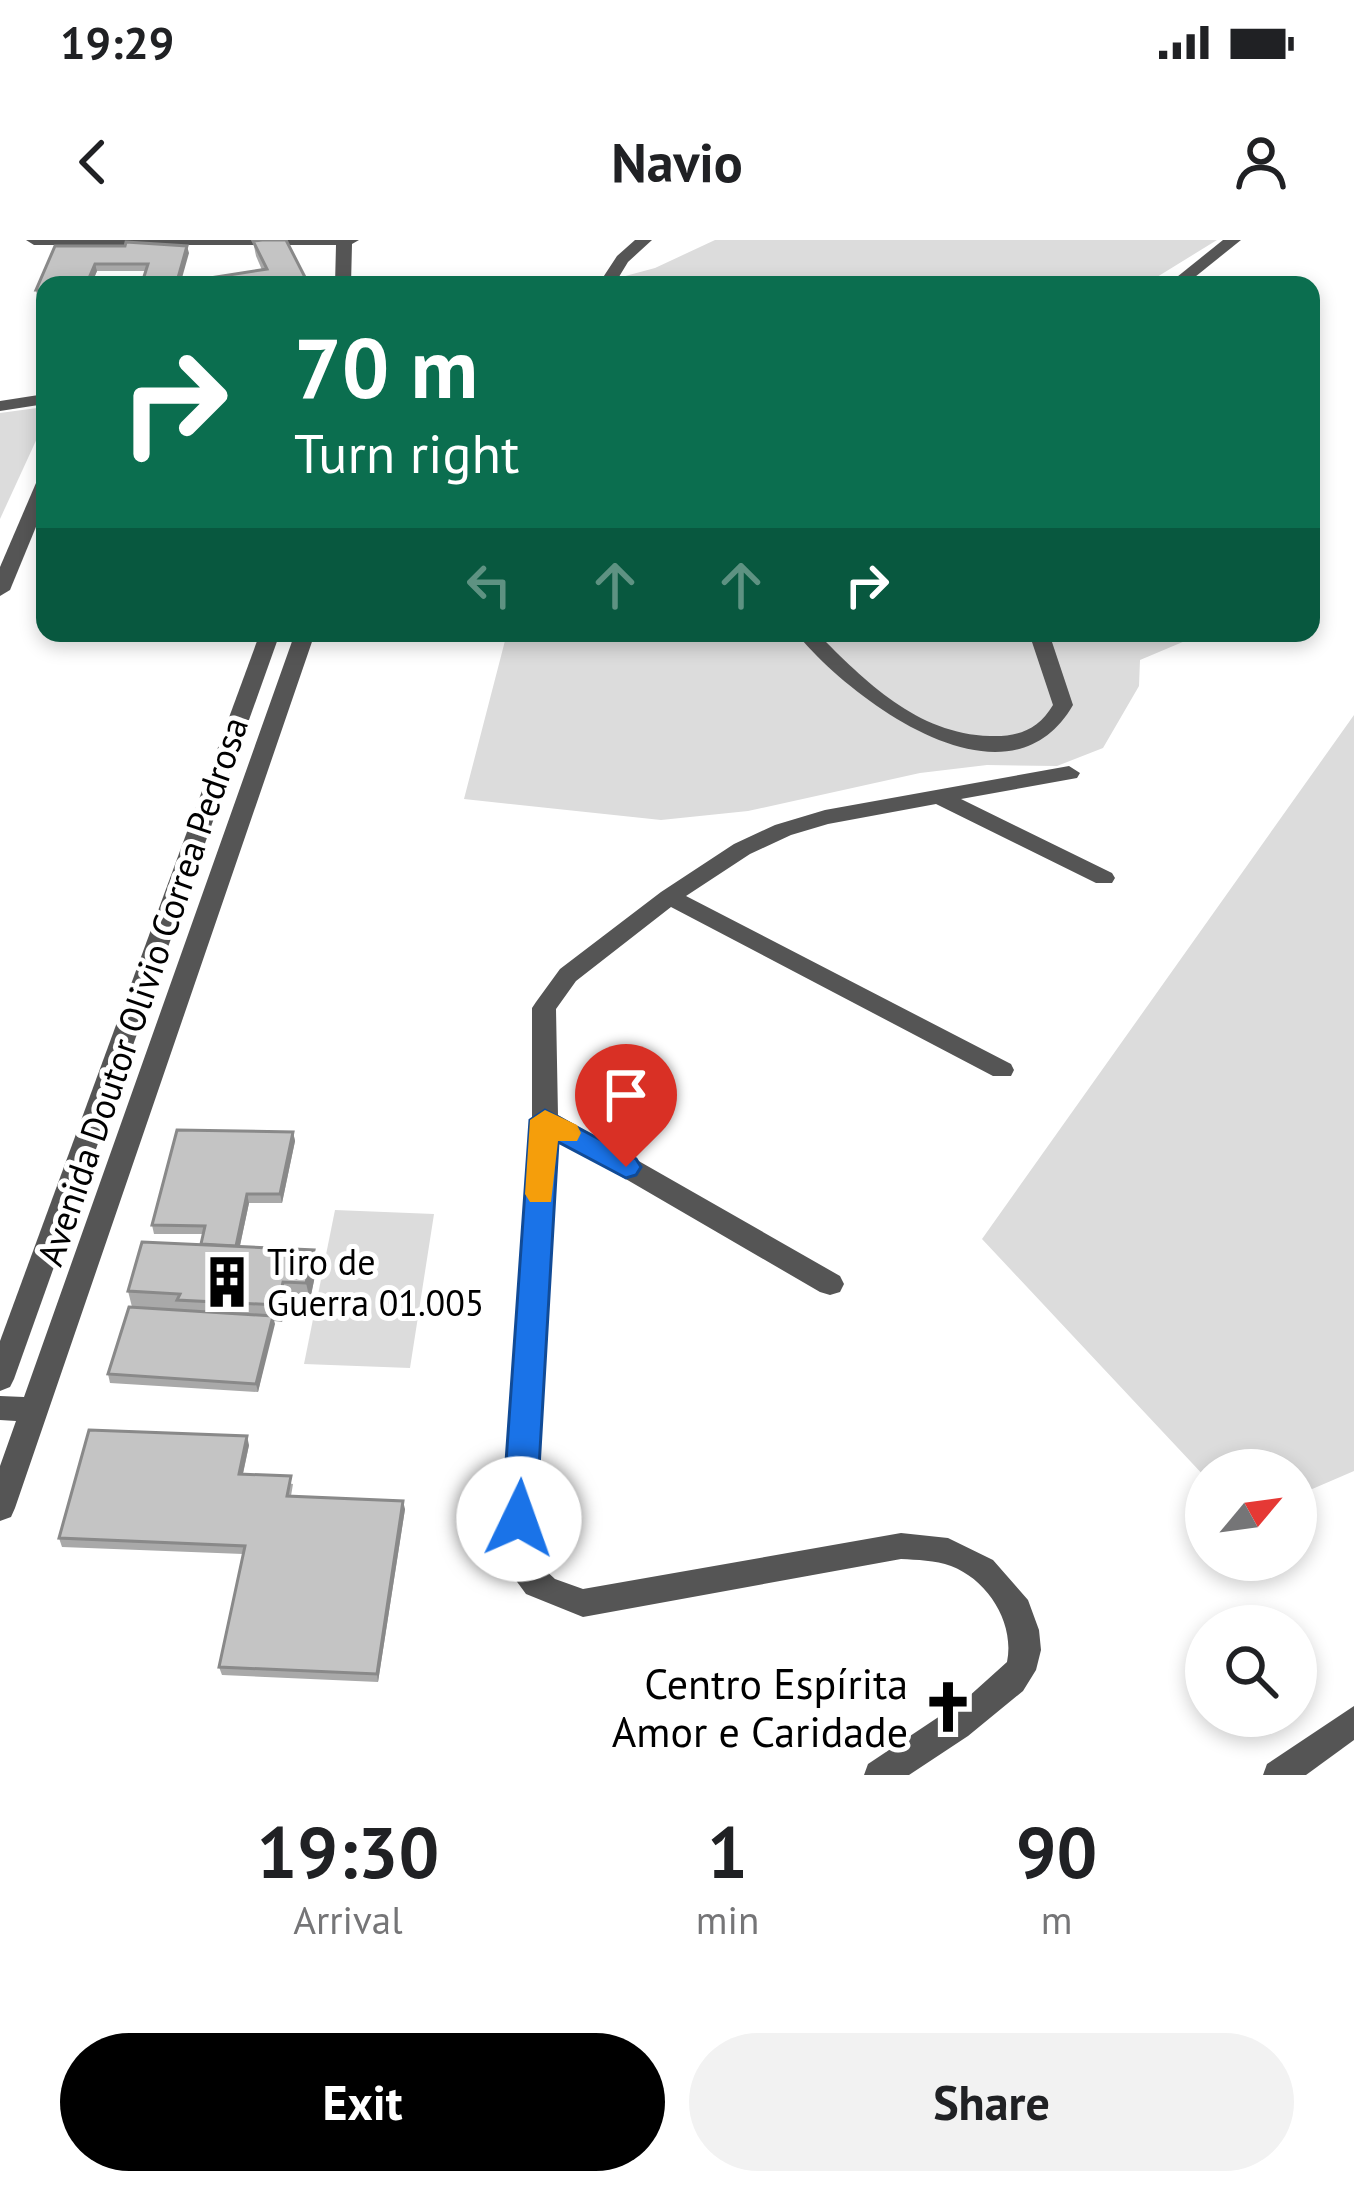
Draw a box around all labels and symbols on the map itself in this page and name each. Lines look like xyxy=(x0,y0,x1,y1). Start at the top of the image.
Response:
street label: Avenida Doutor Olivio Correa Pedrosa xyxy=(26,711,258,1271)
pin xyxy=(575,1044,677,1167)
place label: Tiro de Guerra 01.005 xyxy=(267,1238,484,1326)
building icon: Tiro de Guerra 01.005 xyxy=(198,1253,256,1311)
north arrow xyxy=(1185,1449,1317,1581)
position arrow xyxy=(456,1456,582,1582)
place label: Centro Espírita Amor e Caridade xyxy=(612,1656,908,1759)
church icon: Centro Espírita Amor e Caridade xyxy=(919,1678,977,1736)

